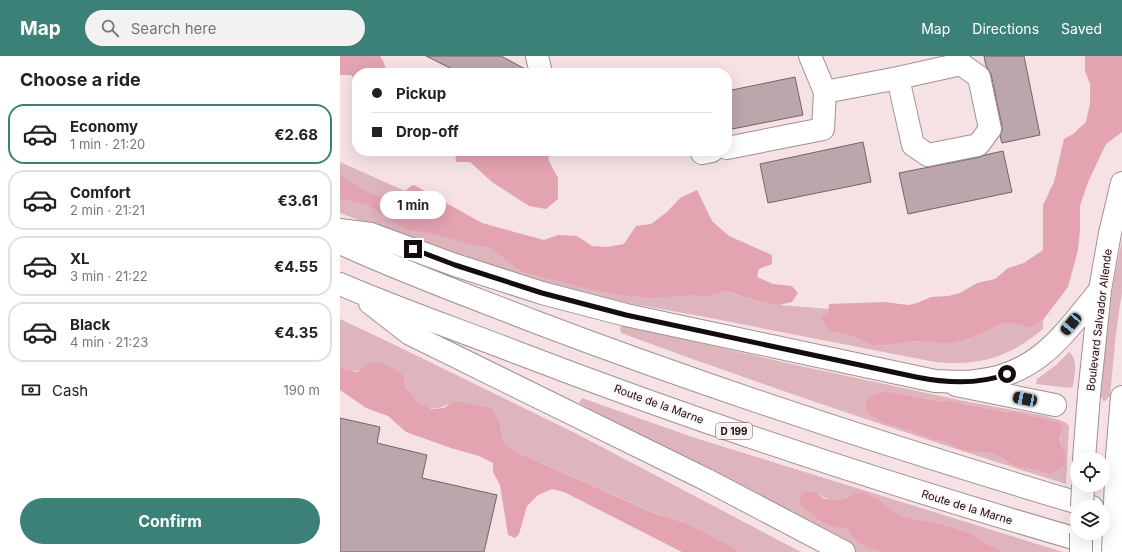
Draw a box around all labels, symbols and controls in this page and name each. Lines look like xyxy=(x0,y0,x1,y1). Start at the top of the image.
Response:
search box xyxy=(85,10,365,46)
text: Map xyxy=(20,17,61,40)
icon: search xyxy=(99,17,121,39)
text: Search here xyxy=(131,19,216,38)
text: Map xyxy=(921,20,950,37)
text: Directions xyxy=(972,20,1039,37)
text: Saved xyxy=(1061,20,1102,37)
text: Choose a ride xyxy=(20,69,141,90)
text: Pickup xyxy=(396,84,446,103)
icon: car xyxy=(22,116,58,152)
text: Economy xyxy=(70,117,138,136)
text: Drop-off xyxy=(396,122,459,141)
text: €2.68 xyxy=(274,125,318,144)
text: 1 min · 21:20 xyxy=(70,136,145,152)
icon: car xyxy=(22,182,58,218)
text: Comfort xyxy=(70,183,131,202)
text: €3.61 xyxy=(278,191,318,210)
callout: 1 min xyxy=(380,191,446,219)
text: 1 min xyxy=(397,197,429,213)
text: 2 min · 21:21 xyxy=(70,202,145,218)
route end xyxy=(404,240,422,258)
icon: car xyxy=(22,248,58,284)
street label: Boulevard Salvador Allende xyxy=(1083,248,1115,392)
text: XL xyxy=(70,249,90,268)
text: €4.55 xyxy=(274,257,318,276)
text: 3 min · 21:22 xyxy=(70,268,148,284)
car xyxy=(1059,311,1083,337)
icon: car xyxy=(22,314,58,350)
text: Black xyxy=(70,315,110,334)
text: €4.35 xyxy=(274,323,318,342)
text: 4 min · 21:23 xyxy=(70,334,148,350)
route start xyxy=(998,365,1016,383)
icon: cash xyxy=(20,379,42,401)
text: Cash xyxy=(52,381,88,400)
street label: Route de la Marne xyxy=(612,381,706,427)
text: 190 m xyxy=(283,382,320,398)
car xyxy=(1012,391,1038,407)
road number: D 199 xyxy=(716,423,752,439)
map controls xyxy=(1070,452,1110,540)
button: locate xyxy=(1070,452,1110,492)
street label: Route de la Marne xyxy=(920,486,1014,528)
button: Confirm xyxy=(20,498,320,544)
button: layers xyxy=(1070,500,1110,540)

